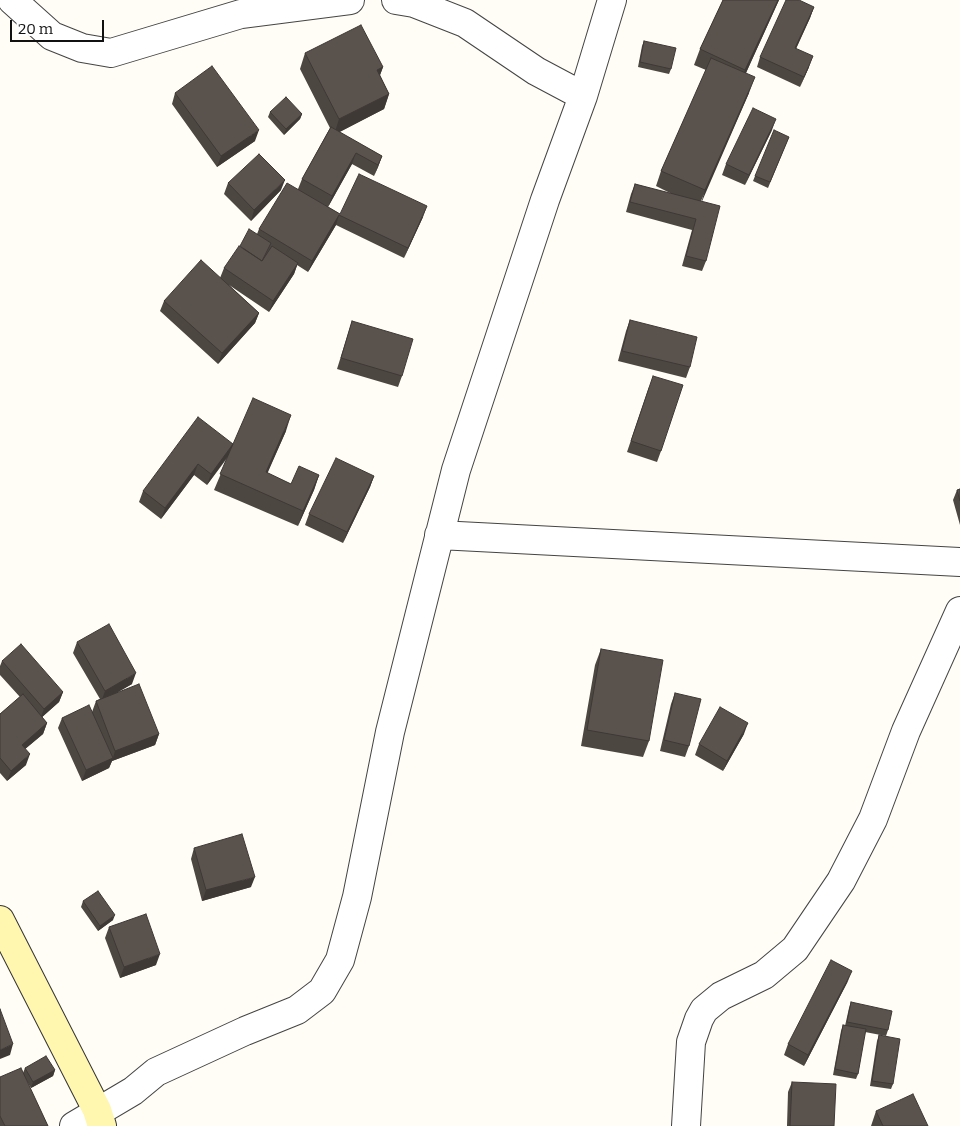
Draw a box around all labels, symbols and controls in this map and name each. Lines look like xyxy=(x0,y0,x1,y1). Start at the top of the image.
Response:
scale bar xyxy=(12,10,106,42)
text: 20 m xyxy=(18,20,53,38)

